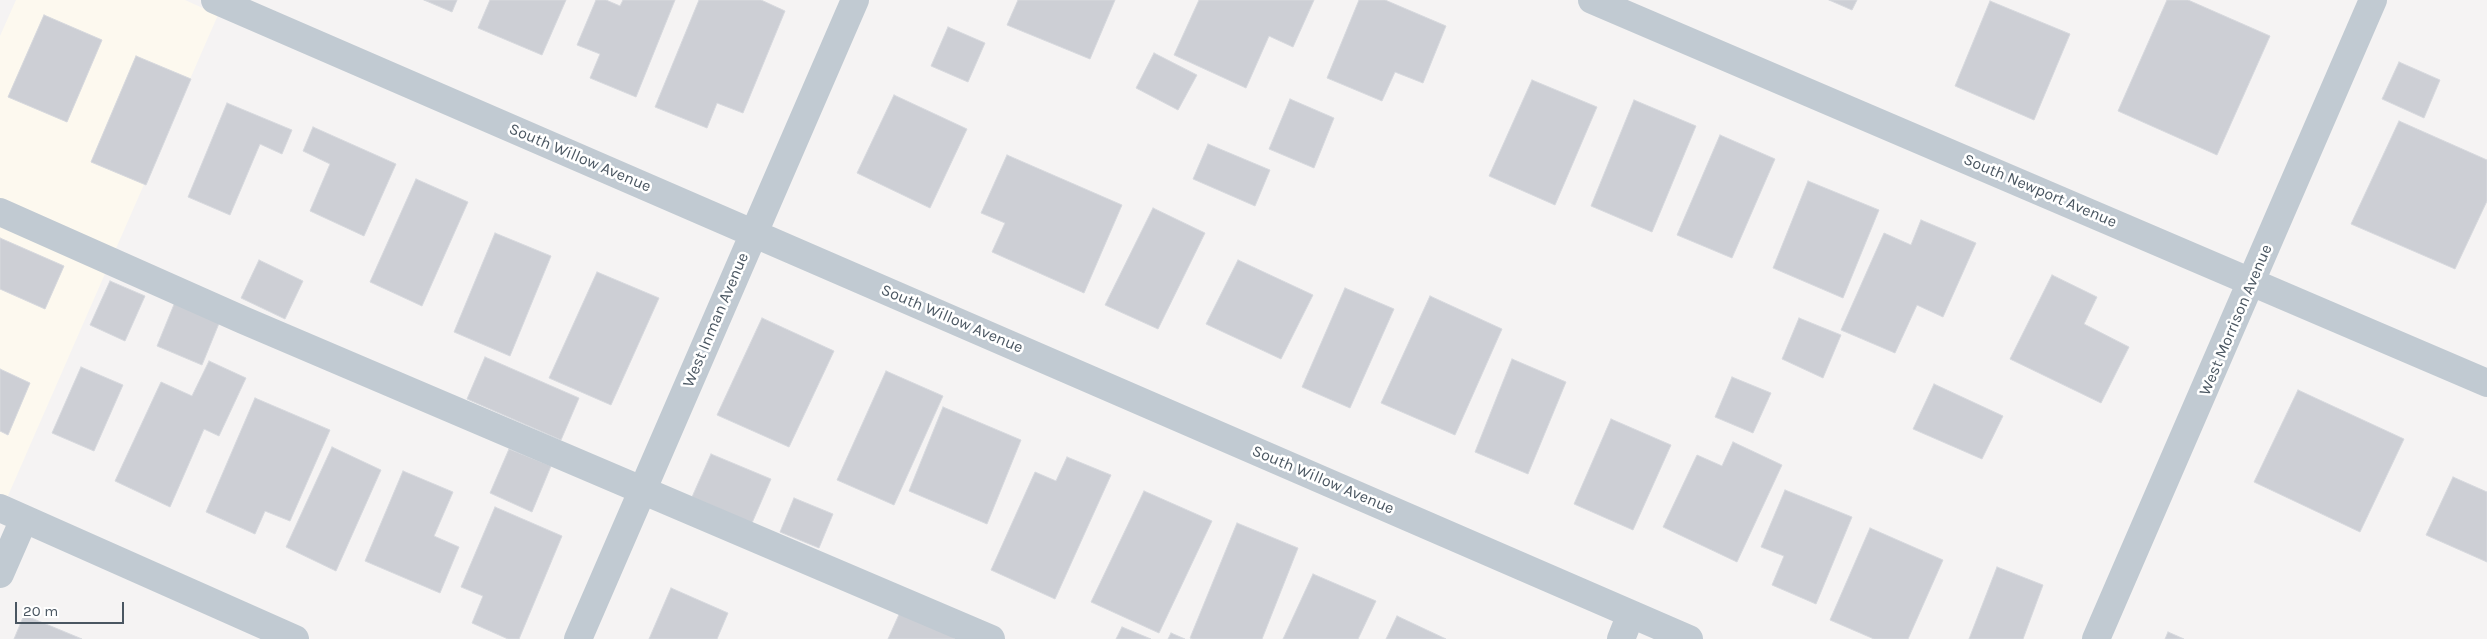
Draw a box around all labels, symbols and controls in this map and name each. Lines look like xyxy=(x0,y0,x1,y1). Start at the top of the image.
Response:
street label: South Willow Avenue xyxy=(506,119,654,197)
street label: South Newport Avenue xyxy=(1960,150,2120,232)
street label: West Morrison Avenue xyxy=(2195,242,2277,398)
street label: West Inman Avenue xyxy=(679,250,753,390)
street label: South Willow Avenue xyxy=(878,280,1026,358)
street label: South Willow Avenue xyxy=(1249,441,1397,519)
scale bar xyxy=(18,592,126,624)
text: 20 m xyxy=(23,602,58,620)

